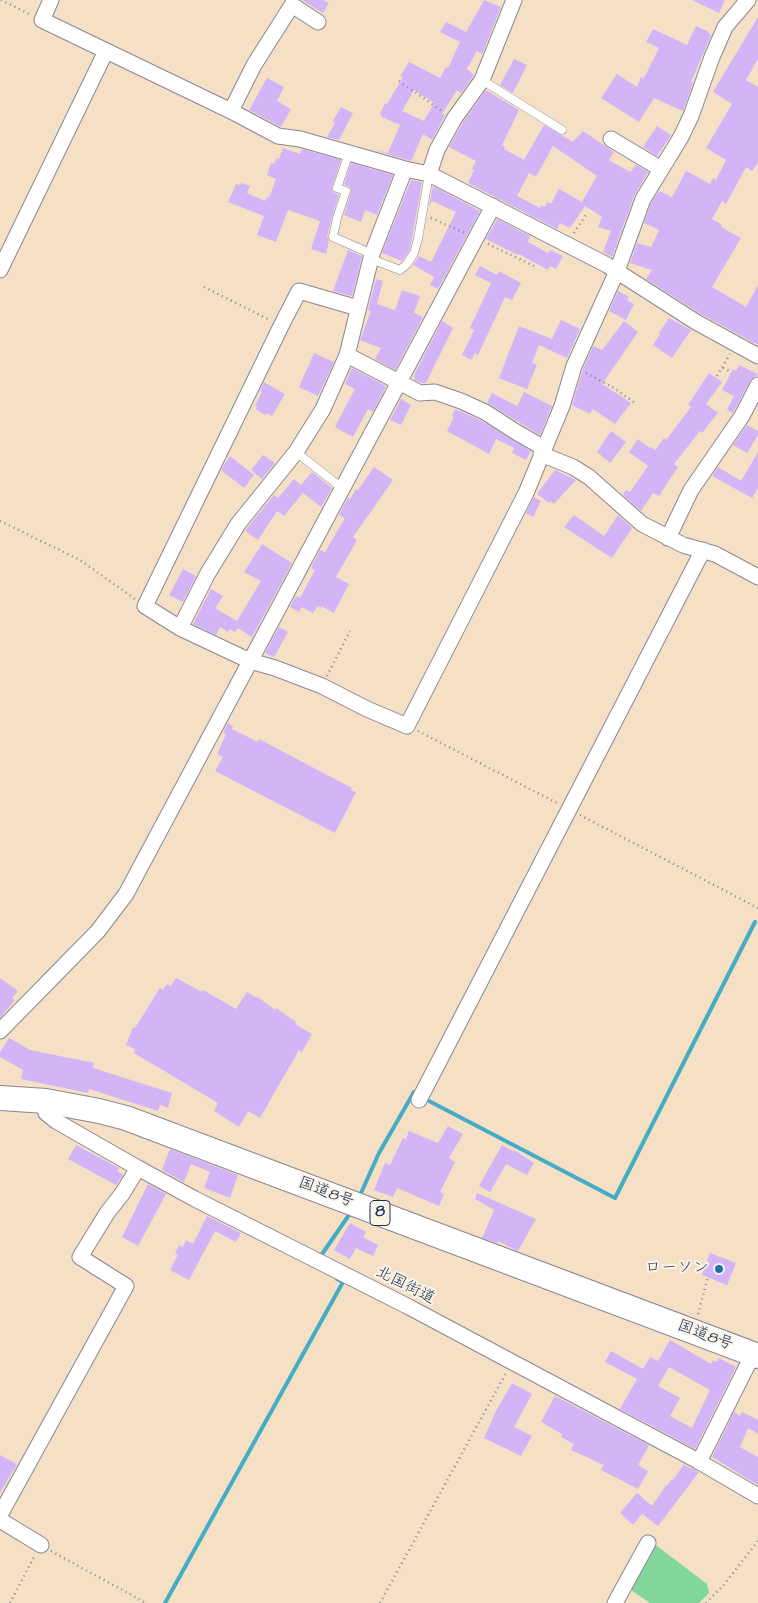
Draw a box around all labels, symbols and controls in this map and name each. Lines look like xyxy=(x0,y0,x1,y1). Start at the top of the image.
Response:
street label: 国道8号 xyxy=(295,1174,357,1212)
road number: 8 xyxy=(370,1200,390,1226)
place label: ローソン xyxy=(645,1259,709,1279)
street label: 北国街道 xyxy=(372,1263,438,1309)
marker: ローソン xyxy=(713,1263,725,1275)
street label: 国道8号 xyxy=(674,1317,736,1355)

